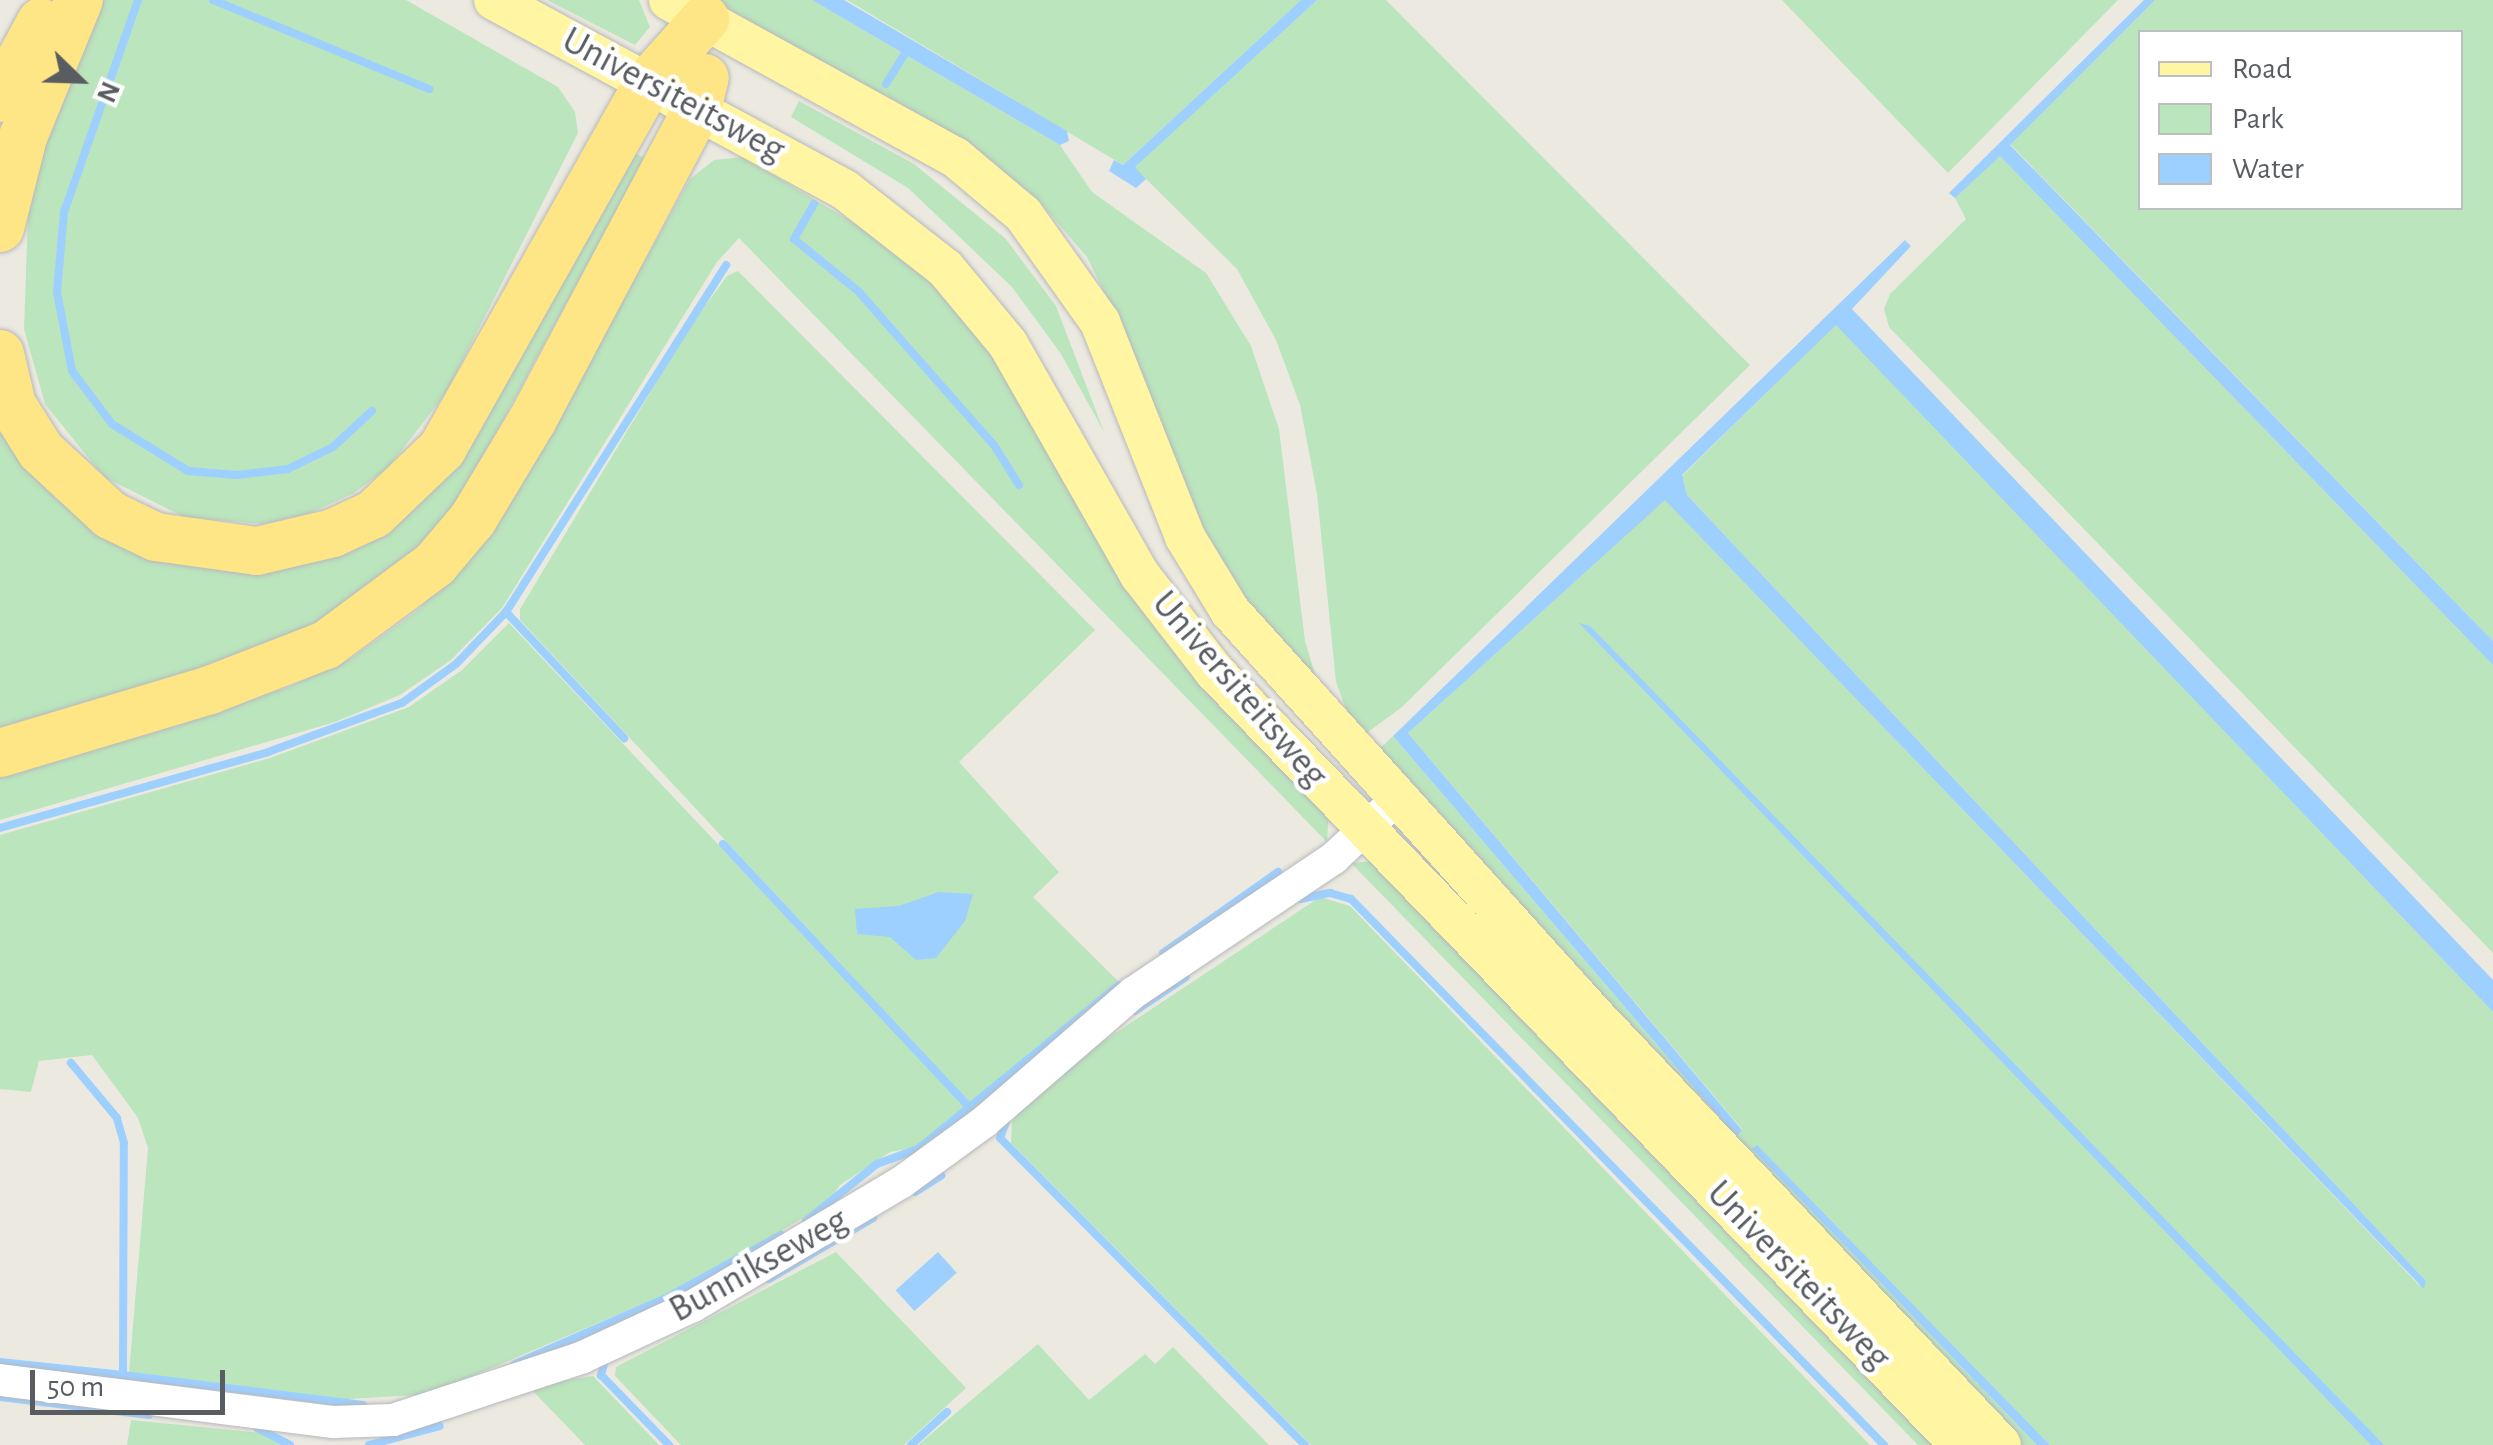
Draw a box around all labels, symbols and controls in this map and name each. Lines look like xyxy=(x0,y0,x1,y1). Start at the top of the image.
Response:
street label: Universiteitsweg xyxy=(554,18,792,174)
north arrow xyxy=(30,30,130,130)
legend xyxy=(2138,30,2463,210)
text: Road xyxy=(2232,54,2292,84)
text: N xyxy=(91,77,124,106)
text: Park xyxy=(2232,104,2284,134)
text: Water xyxy=(2232,154,2304,184)
street label: Universiteitsweg xyxy=(1141,582,1337,798)
street label: Universiteitsweg xyxy=(1696,1172,1900,1380)
street label: Bunnikseweg xyxy=(662,1198,856,1334)
scale bar xyxy=(35,1350,230,1412)
text: 50 m xyxy=(47,1372,104,1402)

